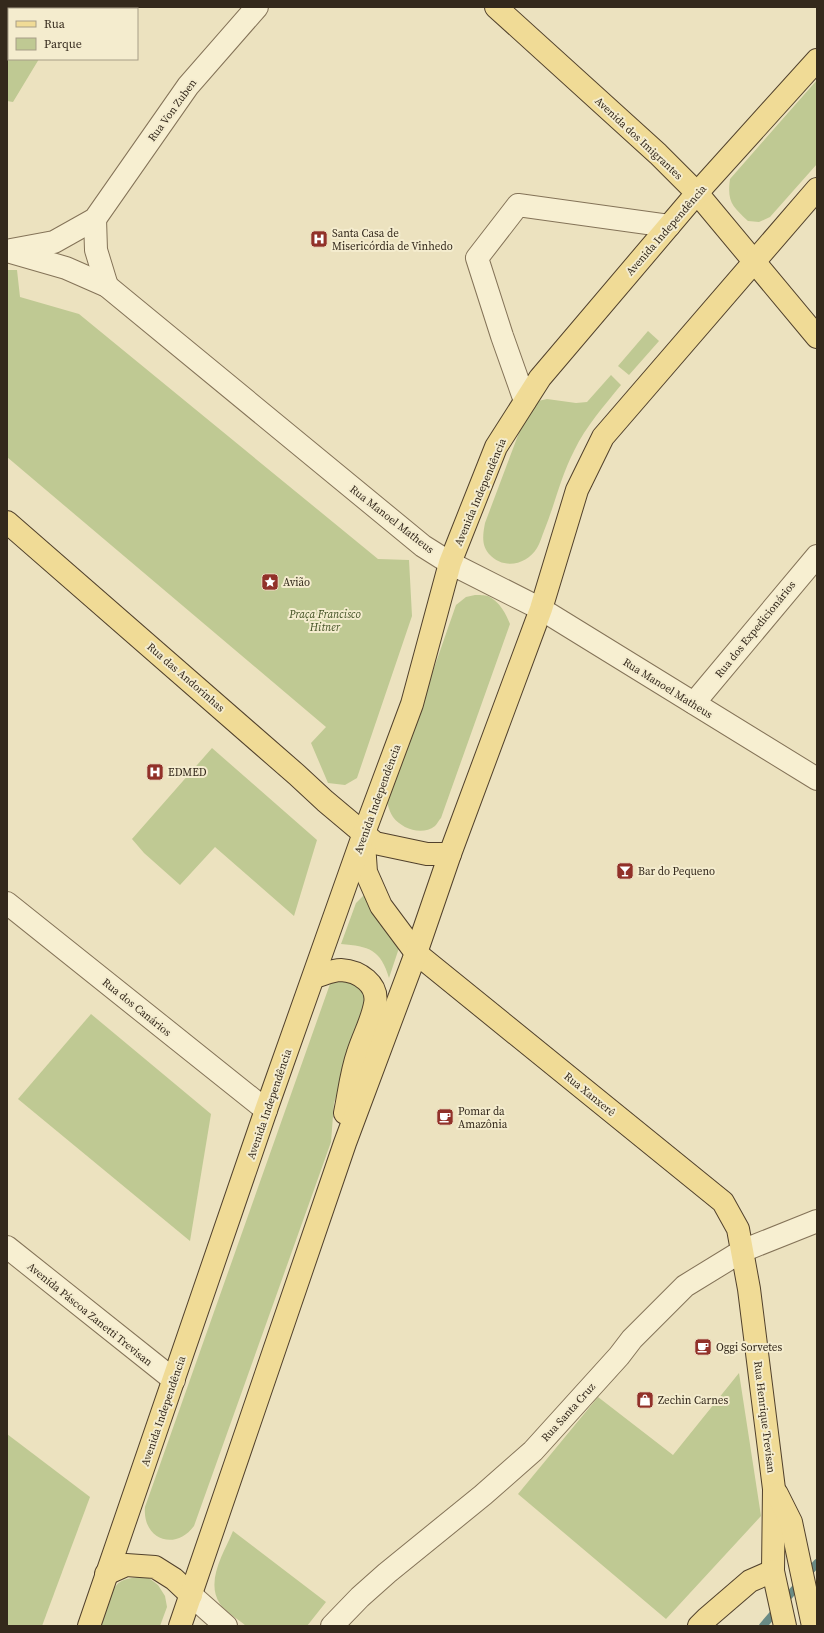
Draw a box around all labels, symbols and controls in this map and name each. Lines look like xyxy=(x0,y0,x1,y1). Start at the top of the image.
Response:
legend xyxy=(8,8,138,60)
text: Rua xyxy=(44,16,66,32)
text: Parque xyxy=(44,36,82,52)
street label: Rua Von Zuben xyxy=(145,76,200,145)
street label: Avenida dos Imigrantes xyxy=(591,94,686,183)
street label: Avenida Independência xyxy=(623,181,710,279)
place label: Santa Casa de Misericórdia de Vinhedo xyxy=(332,226,453,254)
hospital icon: Santa Casa de Misericórdia de Vinhedo xyxy=(309,229,329,249)
street label: Avenida Independência xyxy=(451,436,510,548)
street label: Rua Manoel Matheus xyxy=(346,482,437,557)
place icon: Avião xyxy=(260,572,280,592)
place label: Avião xyxy=(283,575,310,590)
street label: Rua dos Expedicionários xyxy=(712,578,799,681)
park label: Praça Francisco Hitner xyxy=(288,607,361,635)
street label: Rua das Andorinhas xyxy=(144,639,228,715)
street label: Rua Manoel Matheus xyxy=(620,655,716,722)
street label: Avenida Independência xyxy=(351,742,404,856)
hospital icon: EDMED xyxy=(145,762,165,782)
place label: EDMED xyxy=(168,765,207,780)
bar icon: Bar do Pequeno xyxy=(615,861,635,881)
place label: Bar do Pequeno xyxy=(638,864,715,879)
street label: Rua dos Canários xyxy=(99,975,174,1040)
street label: Avenida Independência xyxy=(244,1047,296,1161)
street label: Rua Xanxerê xyxy=(561,1069,619,1120)
place label: Pomar da Amazônia xyxy=(458,1104,508,1132)
cafe icon: Pomar da Amazônia xyxy=(435,1107,455,1127)
street label: Avenida Páscoa Zanetti Trevisan xyxy=(24,1259,156,1370)
cafe icon: Oggi Sorvetes xyxy=(693,1337,713,1357)
place label: Oggi Sorvetes xyxy=(716,1340,782,1355)
street label: Avenida Independência xyxy=(138,1354,190,1468)
street label: Rua Henrique Trevisan xyxy=(750,1360,779,1474)
street label: Rua Santa Cruz xyxy=(538,1380,599,1445)
shop icon: Zechin Carnes xyxy=(635,1390,655,1410)
place label: Zechin Carnes xyxy=(658,1393,728,1408)

